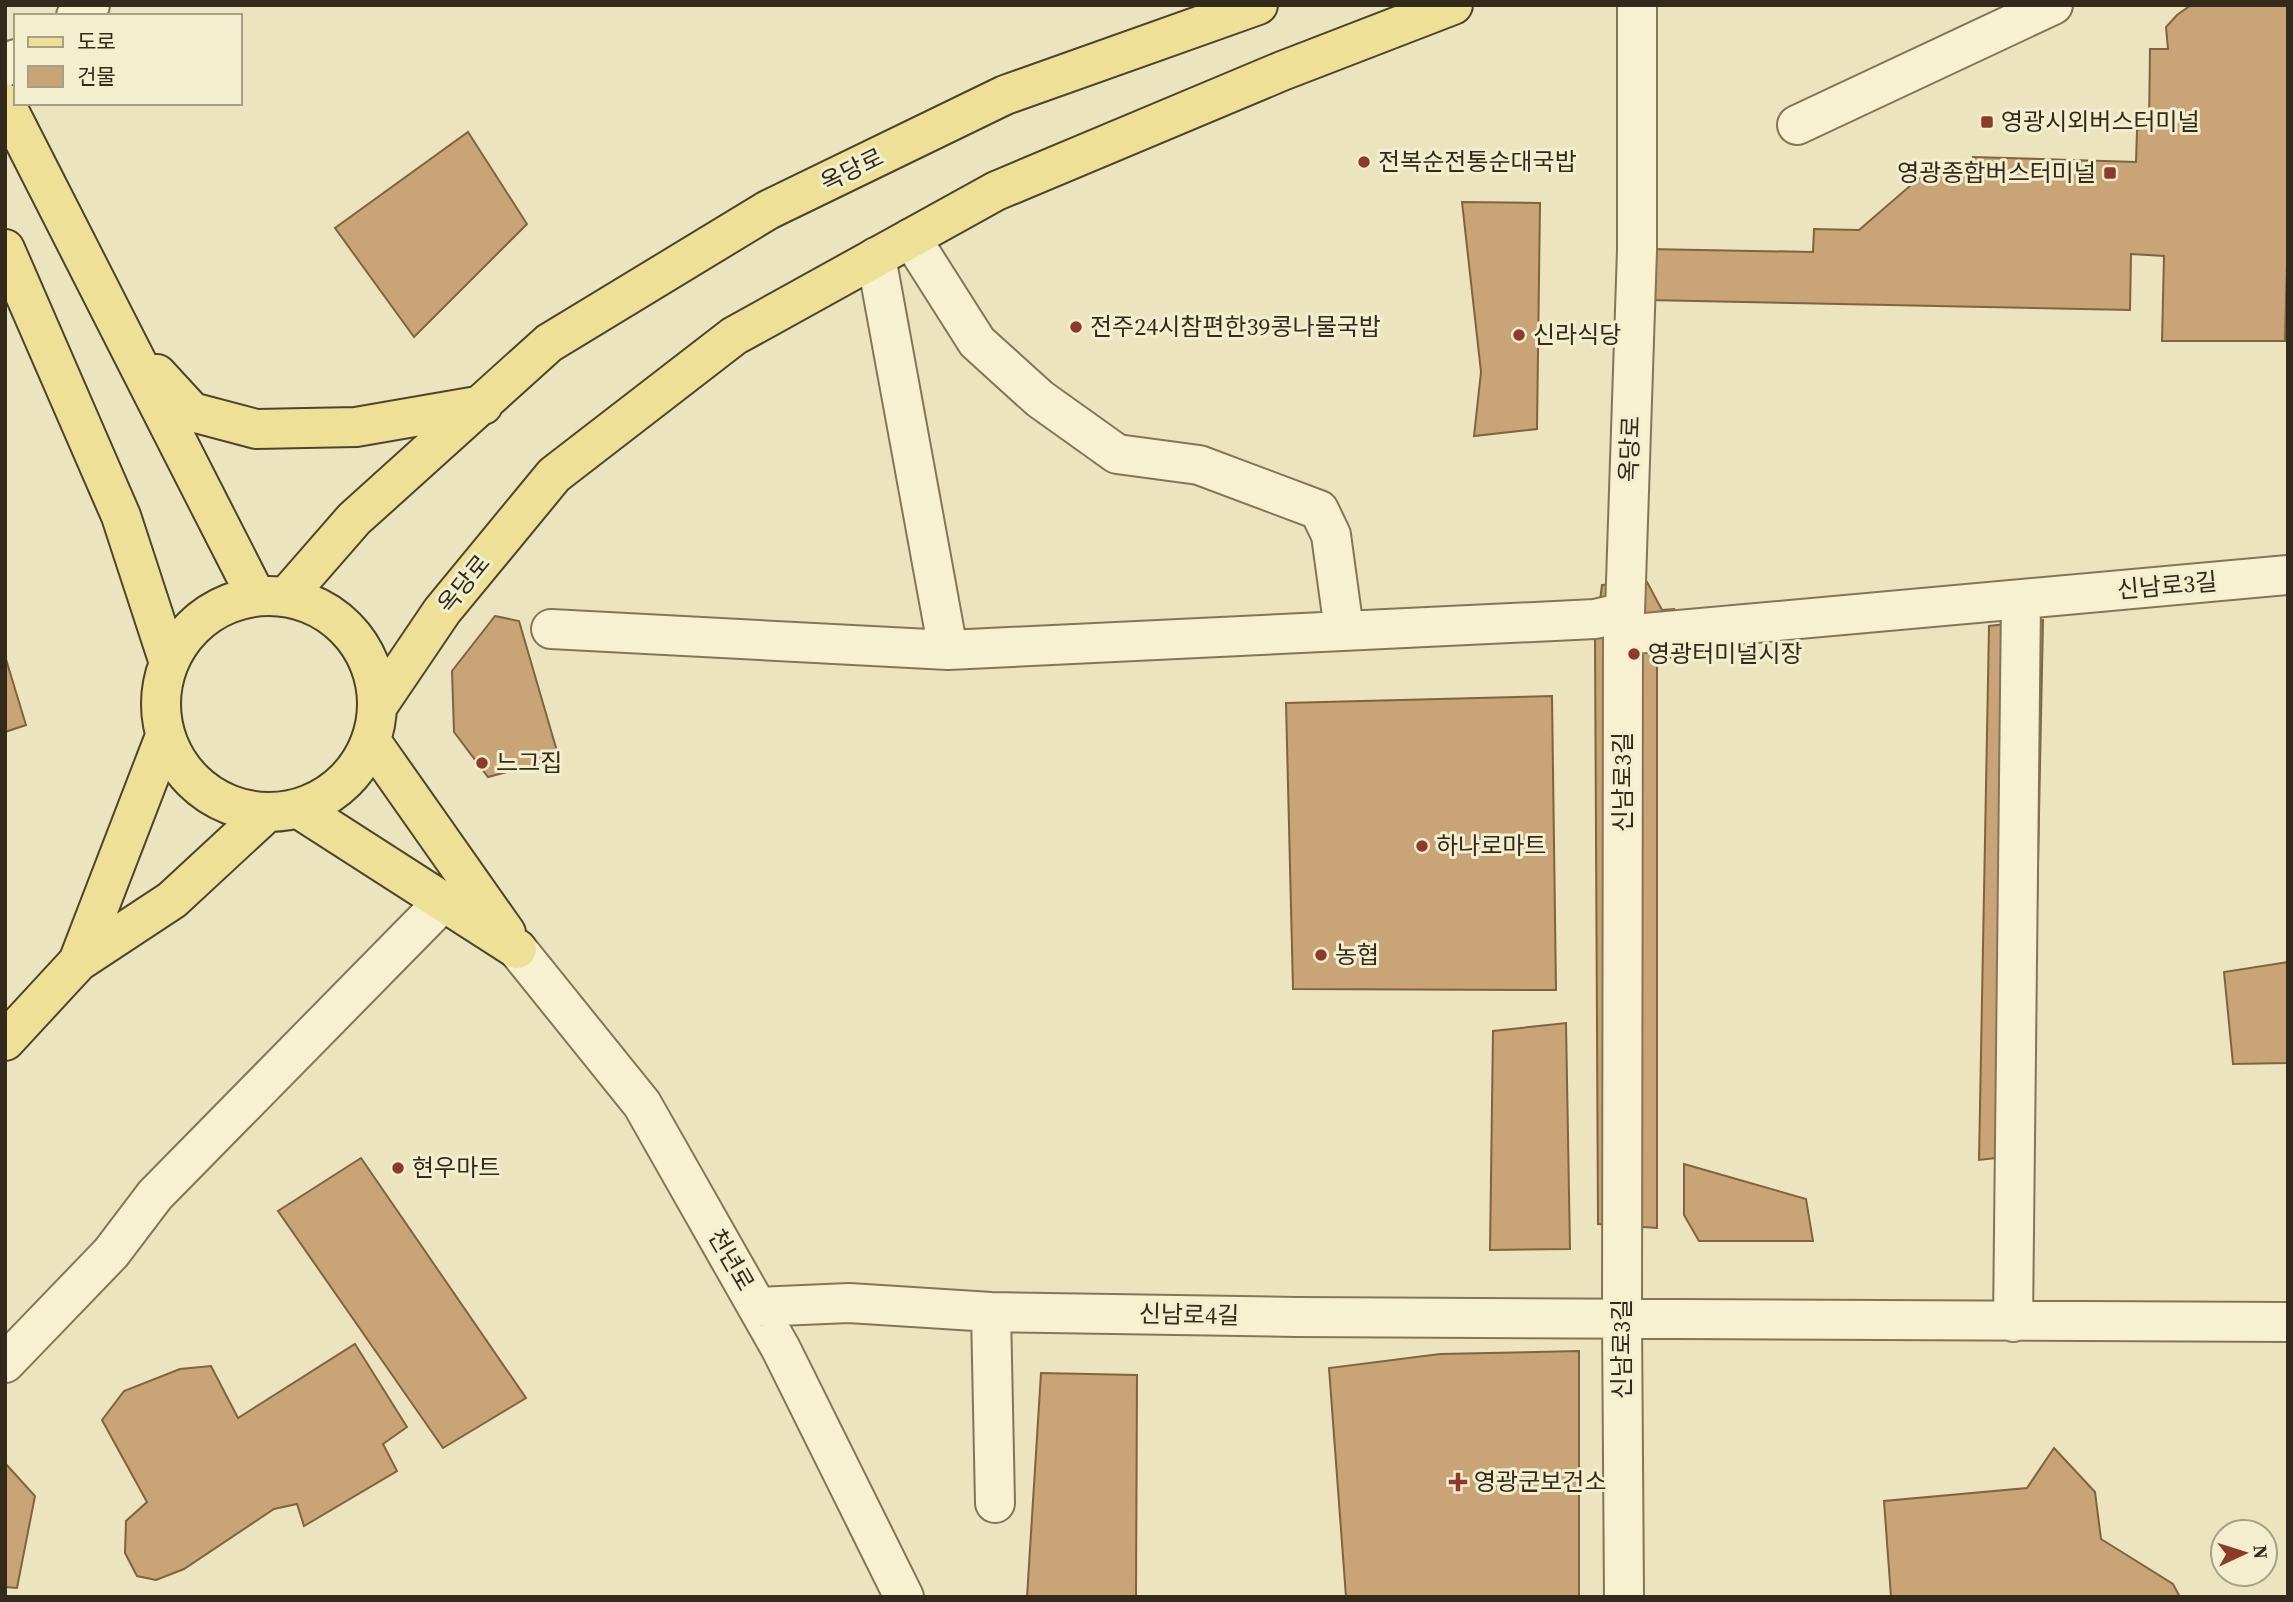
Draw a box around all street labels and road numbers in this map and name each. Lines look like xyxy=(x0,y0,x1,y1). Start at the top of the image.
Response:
street label: 옥당로 xyxy=(815,140,889,199)
street label: 옥당로 xyxy=(1612,415,1647,483)
street label: 옥당로 xyxy=(430,548,497,620)
street label: 신남로3길 xyxy=(2116,565,2218,606)
street label: 신남로3길 xyxy=(1606,732,1639,832)
street label: 천년로 xyxy=(701,1223,762,1297)
street label: 신남로4길 xyxy=(1139,1297,1239,1332)
street label: 신남로3길 xyxy=(1605,1299,1638,1399)

